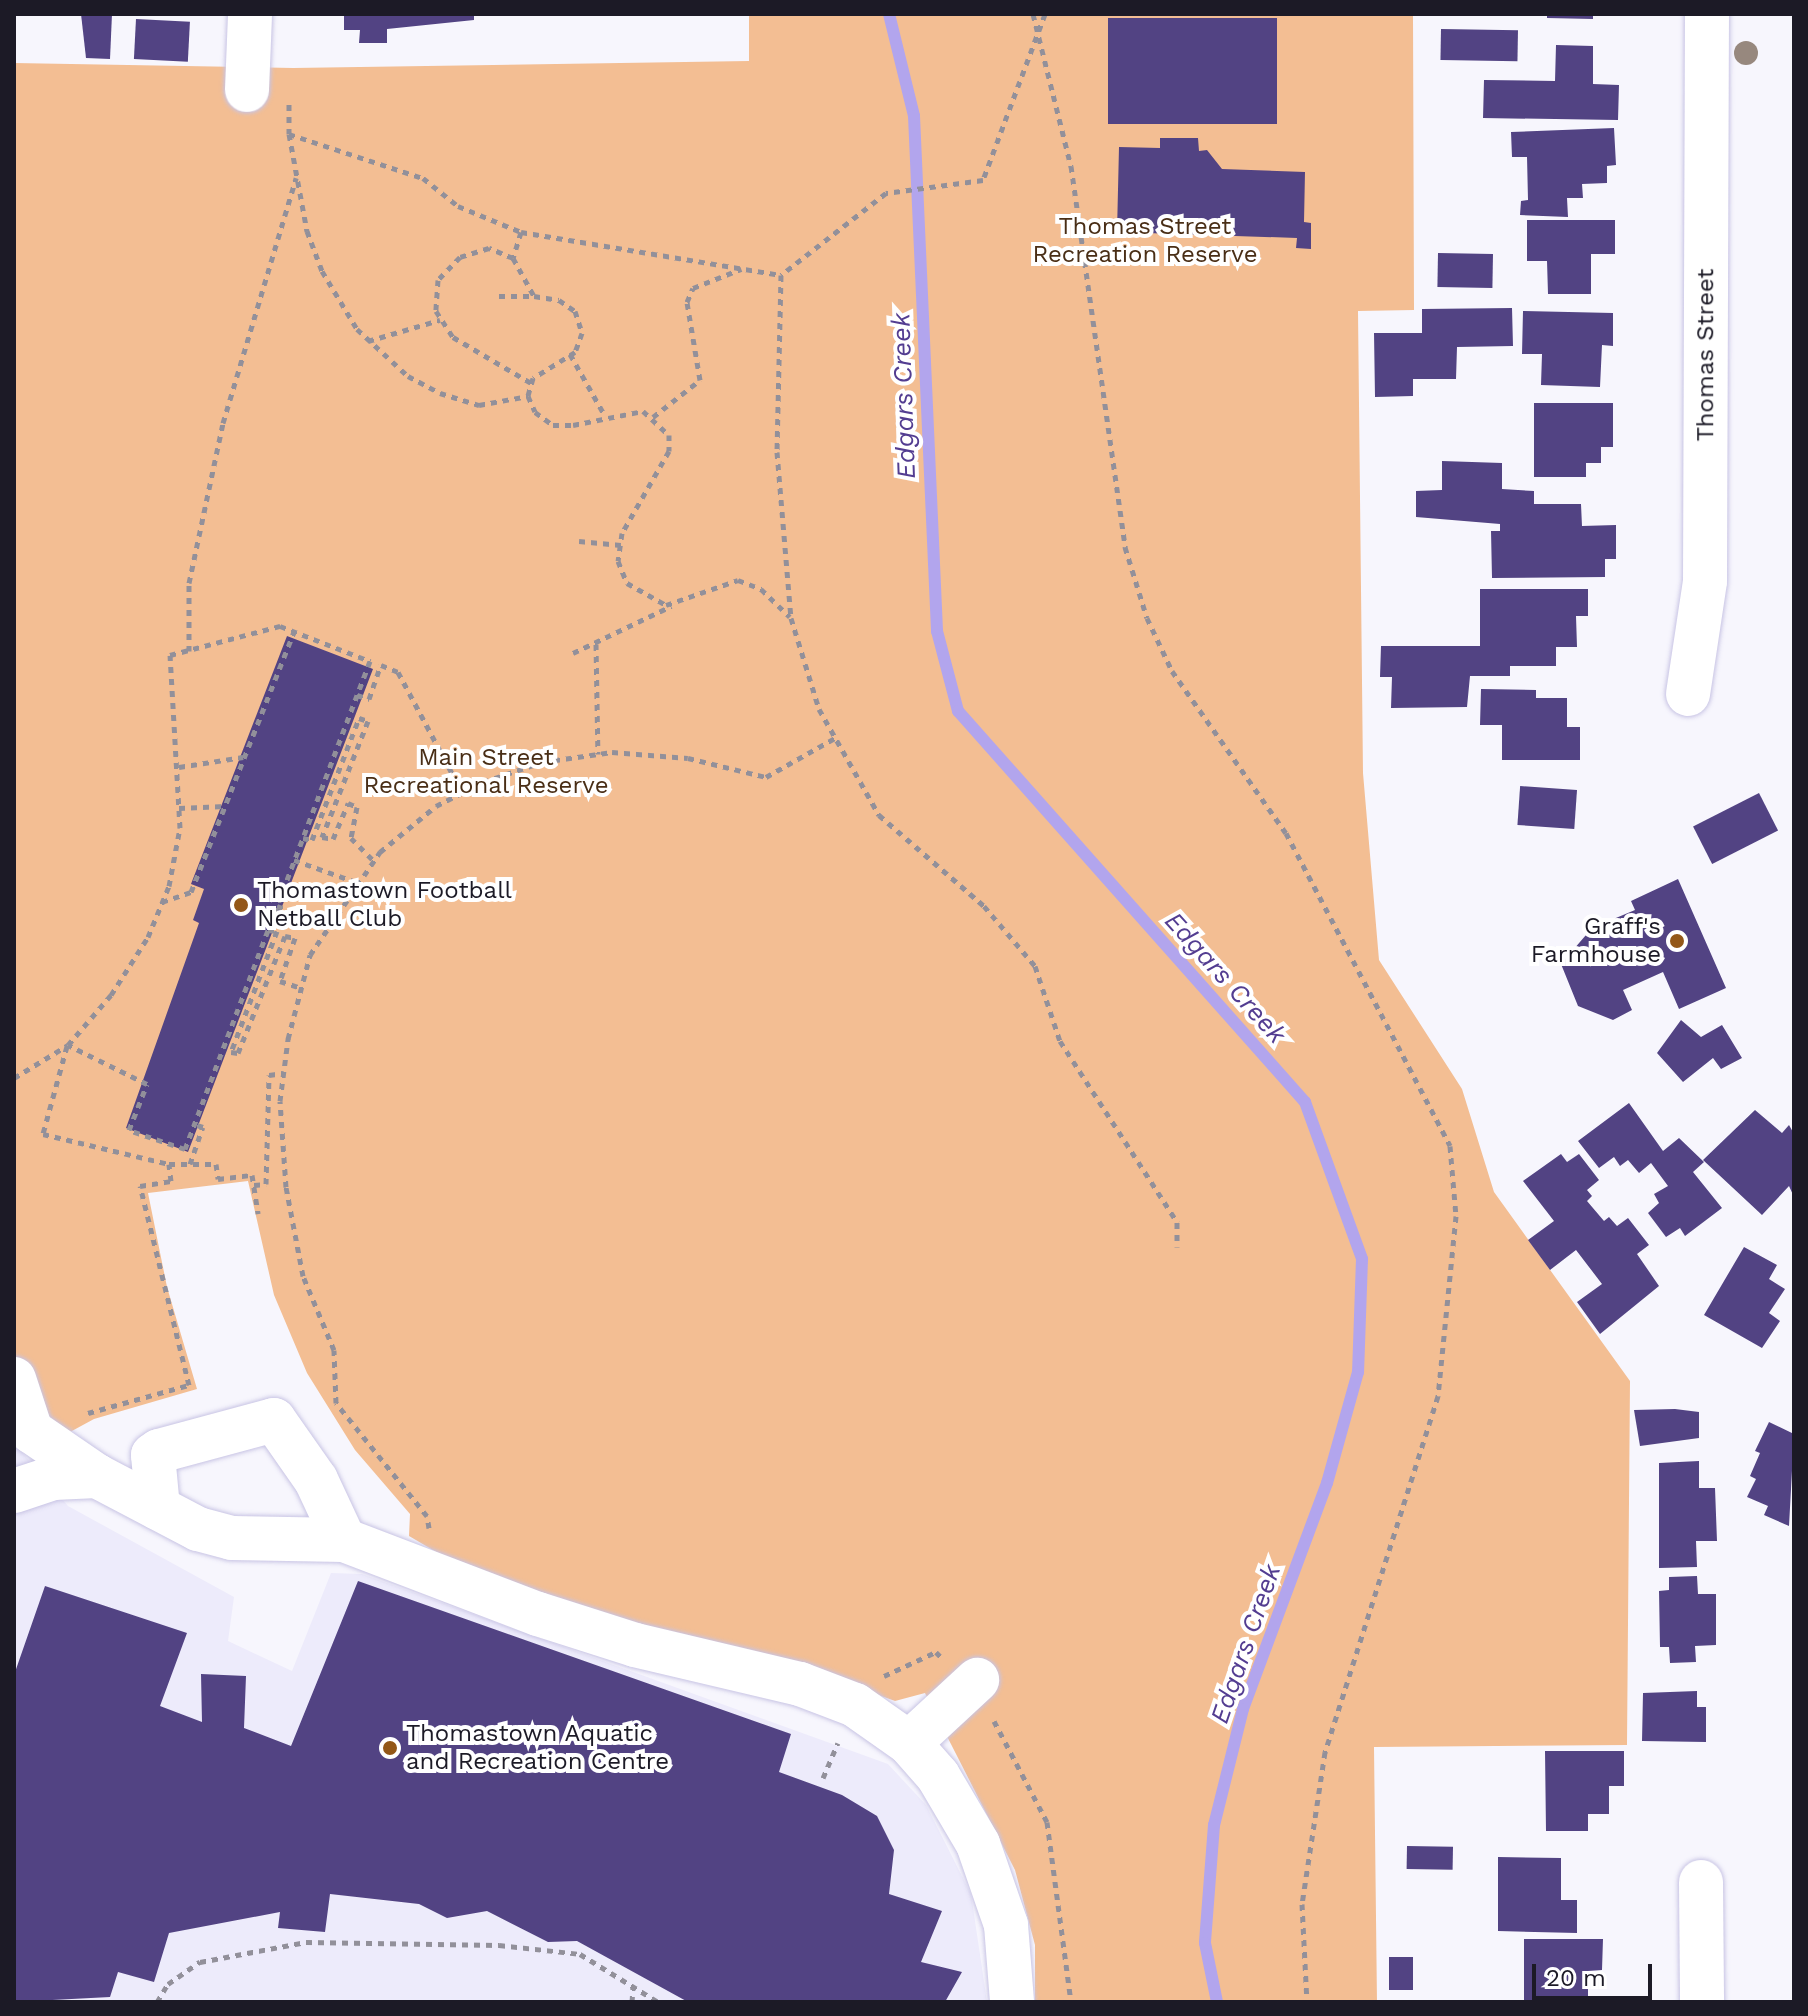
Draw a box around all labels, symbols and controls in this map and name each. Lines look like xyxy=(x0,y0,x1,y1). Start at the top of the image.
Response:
park label: Thomas Street Recreation Reserve xyxy=(1032,213,1258,269)
street label: Thomas Street xyxy=(1692,269,1720,441)
water label: Edgars Creek xyxy=(886,312,922,480)
park label: Main Street Recreational Reserve xyxy=(363,744,609,800)
place label: Thomastown Football Netball Club xyxy=(257,877,512,933)
marker: Thomastown Football Netball Club xyxy=(232,896,250,914)
water label: Edgars Creek xyxy=(1158,906,1292,1050)
place label: Graff's Farmhouse xyxy=(1531,913,1661,969)
marker: Graff's Farmhouse xyxy=(1668,932,1686,950)
water label: Edgars Creek xyxy=(1204,1560,1288,1728)
place label: Thomastown Aquatic and Recreation Centre xyxy=(406,1720,669,1776)
marker: Thomastown Aquatic and Recreation Centre xyxy=(381,1739,399,1757)
scale bar xyxy=(1536,1948,1656,1998)
text: 20 m xyxy=(1546,1964,1606,1992)

